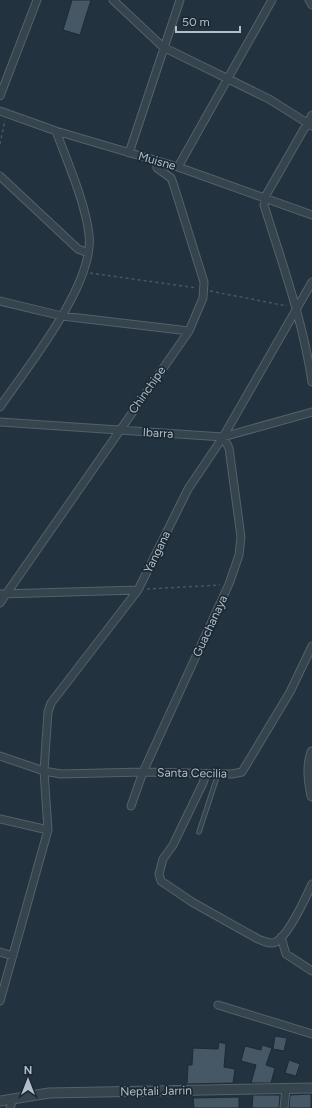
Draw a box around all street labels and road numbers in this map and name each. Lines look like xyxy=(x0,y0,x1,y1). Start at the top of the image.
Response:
street label: Muisne xyxy=(137,149,178,173)
street label: Chinchipe xyxy=(126,363,169,416)
street label: Ibarra xyxy=(142,425,174,441)
street label: Yangana xyxy=(141,529,173,575)
street label: Guachanaya xyxy=(190,593,230,659)
street label: Santa Cecilia xyxy=(157,765,227,781)
street label: Neptali Jarrin xyxy=(120,1083,192,1099)

